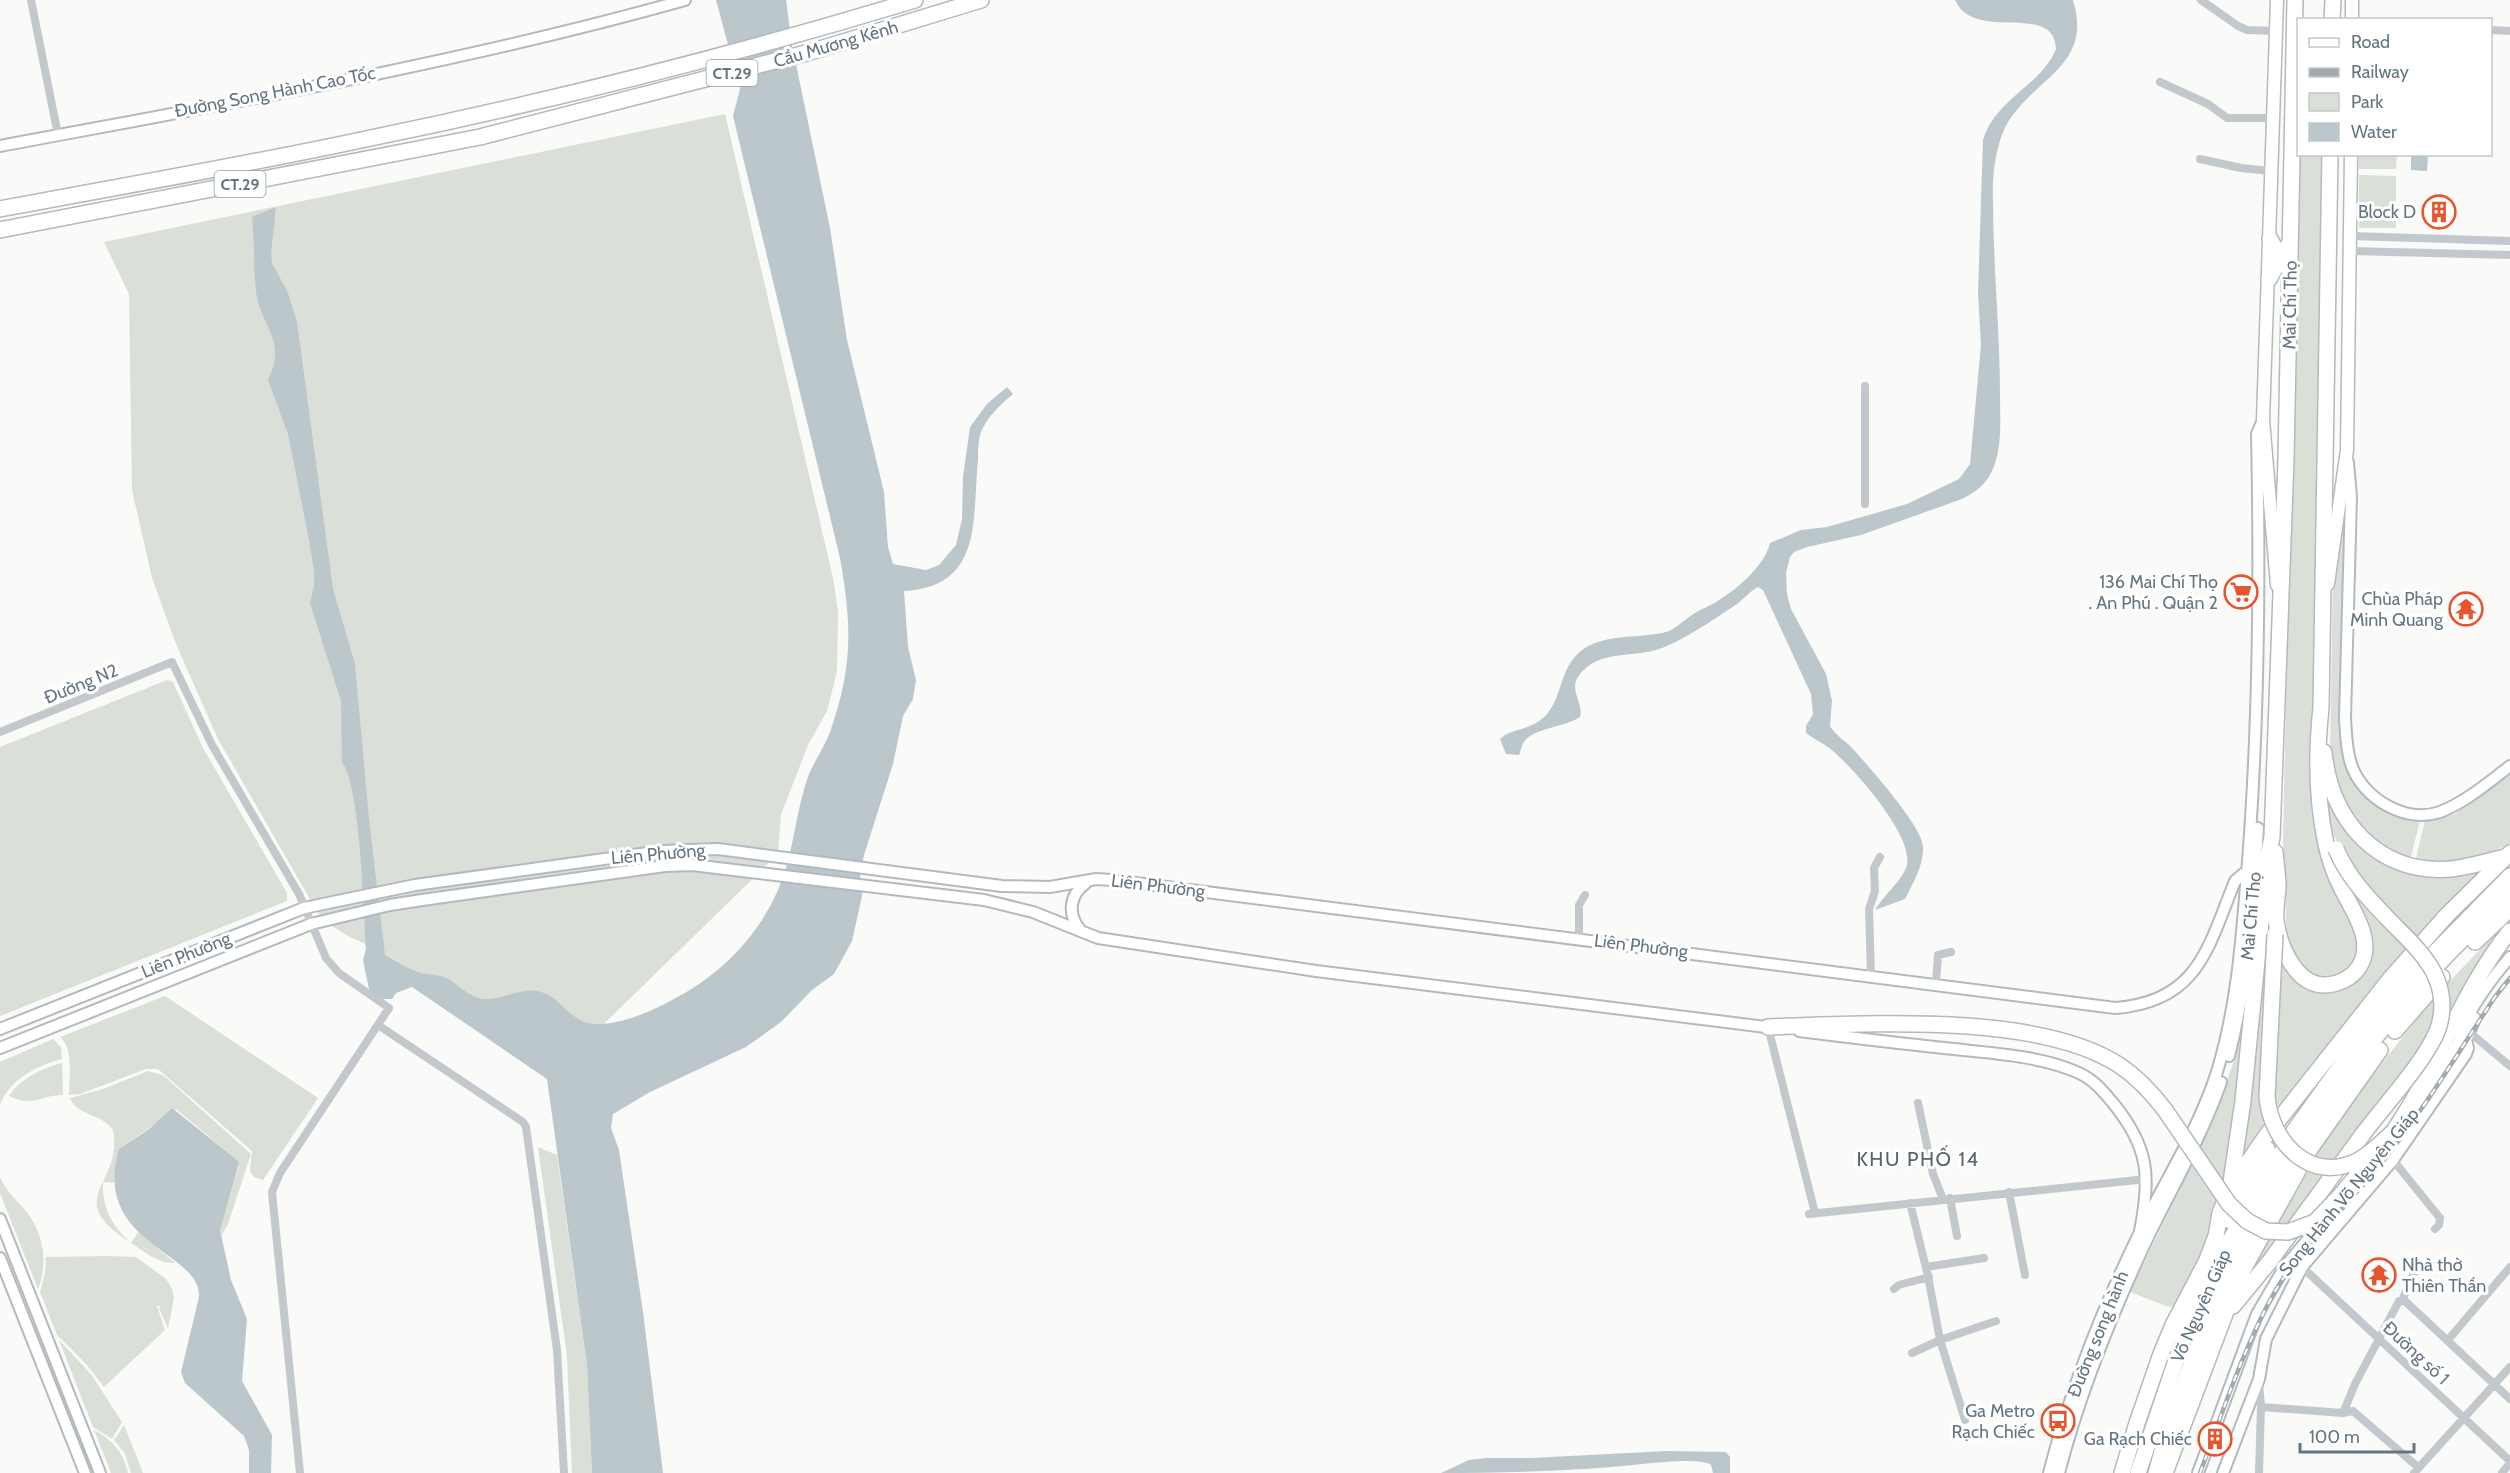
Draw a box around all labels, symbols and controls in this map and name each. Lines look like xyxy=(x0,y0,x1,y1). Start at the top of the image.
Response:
street label: Cầu Mương Kênh xyxy=(771,16,901,72)
legend xyxy=(2297,18,2492,156)
text: Road xyxy=(2351,31,2390,53)
road number: CT.29 xyxy=(706,60,758,86)
text: Railway xyxy=(2351,61,2409,83)
street label: Đường Song Hành Cao Tốc xyxy=(173,62,377,122)
text: Park xyxy=(2351,91,2384,113)
text: Water xyxy=(2351,121,2397,143)
road number: CT.29 xyxy=(214,171,266,197)
building icon: Block D xyxy=(2421,194,2457,230)
place label: Block D xyxy=(2358,201,2416,223)
street label: Mai Chí Thọ xyxy=(2278,260,2302,350)
place label: 136 Mai Chí Thọ . An Phú . Quận 2 xyxy=(2088,571,2218,614)
supermarket icon: 136 Mai Chí Thọ . An Phú . Quận 2 xyxy=(2223,574,2259,610)
place label: Chùa Pháp Minh Quang xyxy=(2350,588,2444,631)
temple icon: Chùa Pháp Minh Quang xyxy=(2448,591,2484,627)
street label: Đường N2 xyxy=(41,659,121,709)
street label: Liên Phường xyxy=(610,839,707,869)
street label: Liên Phường xyxy=(1110,869,1207,903)
street label: Mai Chí Thọ xyxy=(2236,871,2266,961)
street label: Liên Phường xyxy=(138,927,235,983)
street label: Liên Phường xyxy=(1593,929,1690,963)
street label: Song Hành Võ Nguyên Giáp xyxy=(2274,1104,2424,1280)
district label: KHU PHỐ 14 xyxy=(1857,1145,1979,1171)
street label: Võ Nguyên Giáp xyxy=(2166,1246,2236,1366)
place label: Nhà thờ Thiên Thần xyxy=(2402,1254,2486,1297)
temple icon: Nhà thờ Thiên Thần xyxy=(2361,1257,2397,1293)
street label: Đường song hành xyxy=(2063,1268,2133,1400)
street label: Đường số 1 xyxy=(2378,1317,2454,1389)
place label: Ga Metro Rạch Chiếc xyxy=(1952,1400,2035,1443)
bus stop icon: Ga Metro Rạch Chiếc xyxy=(2040,1403,2076,1439)
scale bar xyxy=(2300,1416,2414,1454)
building icon: Ga Rạch Chiếc xyxy=(2197,1421,2233,1457)
text: 100 m xyxy=(2309,1426,2360,1448)
place label: Ga Rạch Chiếc xyxy=(2084,1428,2192,1450)

